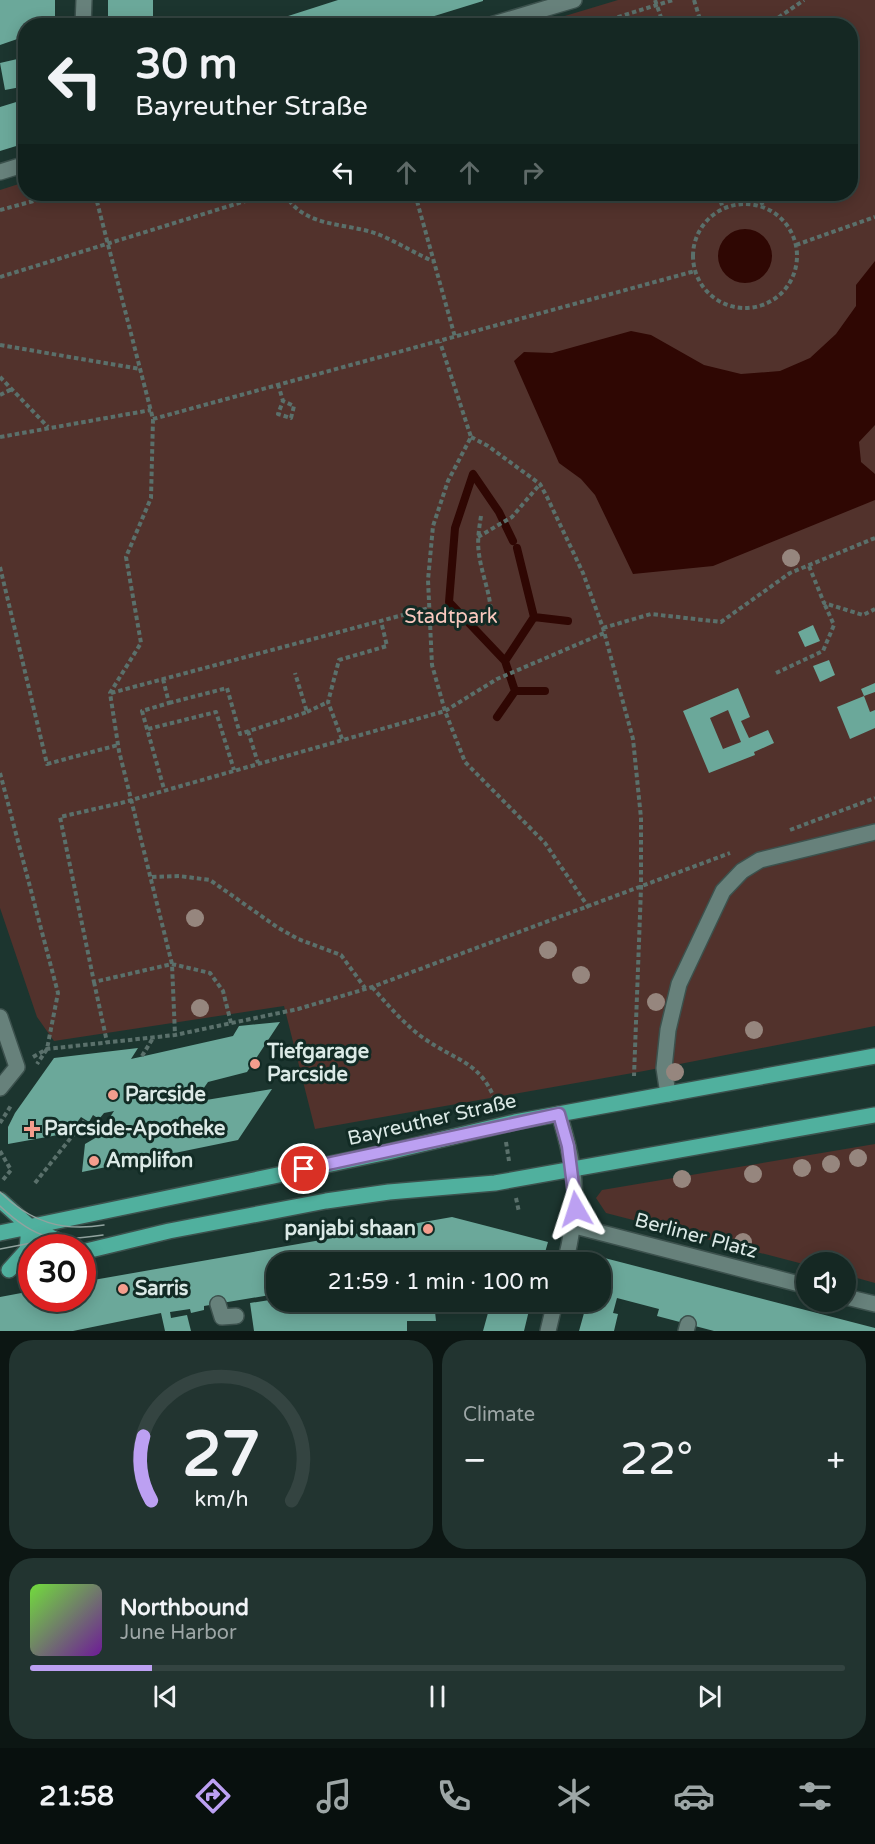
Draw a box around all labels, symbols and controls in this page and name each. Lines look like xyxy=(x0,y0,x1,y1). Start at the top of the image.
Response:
text: 30 m xyxy=(135,39,237,90)
icon: left xyxy=(36,42,114,120)
text: Bayreuther Straße xyxy=(135,90,368,123)
icon: left xyxy=(327,156,360,189)
icon: ahead xyxy=(390,156,423,189)
icon: ahead xyxy=(453,156,486,189)
icon: right xyxy=(516,156,549,189)
park label: Stadtpark xyxy=(404,605,498,629)
place label: Tiefgarage Parcside xyxy=(266,1040,369,1087)
marker: Tiefgarage Parcside xyxy=(248,1057,262,1071)
place label: Parcside xyxy=(125,1083,206,1107)
marker: Parcside xyxy=(106,1088,120,1102)
street label: Bayreuther Straße xyxy=(345,1089,519,1151)
place label: Parcside-Apotheke xyxy=(44,1117,225,1141)
marker: Parcside-Apotheke xyxy=(25,1122,39,1136)
pin xyxy=(278,1143,329,1194)
place label: Amplifon xyxy=(106,1149,193,1173)
icon: arrive xyxy=(287,1152,320,1185)
marker: Amplifon xyxy=(87,1154,101,1168)
position arrow xyxy=(544,1177,608,1241)
street label: Berliner Platz xyxy=(632,1208,760,1264)
place label: panjabi shaan xyxy=(284,1217,416,1241)
marker: panjabi shaan xyxy=(421,1222,435,1236)
speed limit sign: 30 xyxy=(18,1234,96,1312)
map controls xyxy=(796,1252,856,1312)
button: sound xyxy=(796,1252,856,1312)
text: 21:59 · 1 min · 100 m xyxy=(328,1269,549,1295)
place label: Sarris xyxy=(135,1277,189,1301)
marker: Sarris xyxy=(116,1282,130,1296)
text: Climate xyxy=(463,1403,535,1427)
text: 27 xyxy=(182,1418,260,1493)
text: 22° xyxy=(620,1433,693,1487)
text: − xyxy=(463,1441,487,1480)
text: + xyxy=(826,1441,845,1480)
text: km/h xyxy=(194,1487,248,1513)
text: Northbound xyxy=(120,1595,249,1621)
text: June Harbor xyxy=(120,1621,237,1645)
icon: previous xyxy=(149,1680,182,1713)
icon: pause xyxy=(421,1680,454,1713)
icon: next xyxy=(693,1680,726,1713)
icon: directions xyxy=(192,1775,234,1817)
icon: music xyxy=(313,1775,355,1817)
icon: phone xyxy=(433,1775,475,1817)
icon: climate xyxy=(553,1775,595,1817)
icon: car xyxy=(673,1775,715,1817)
icon: filters xyxy=(794,1775,836,1817)
text: 21:58 xyxy=(39,1780,114,1813)

